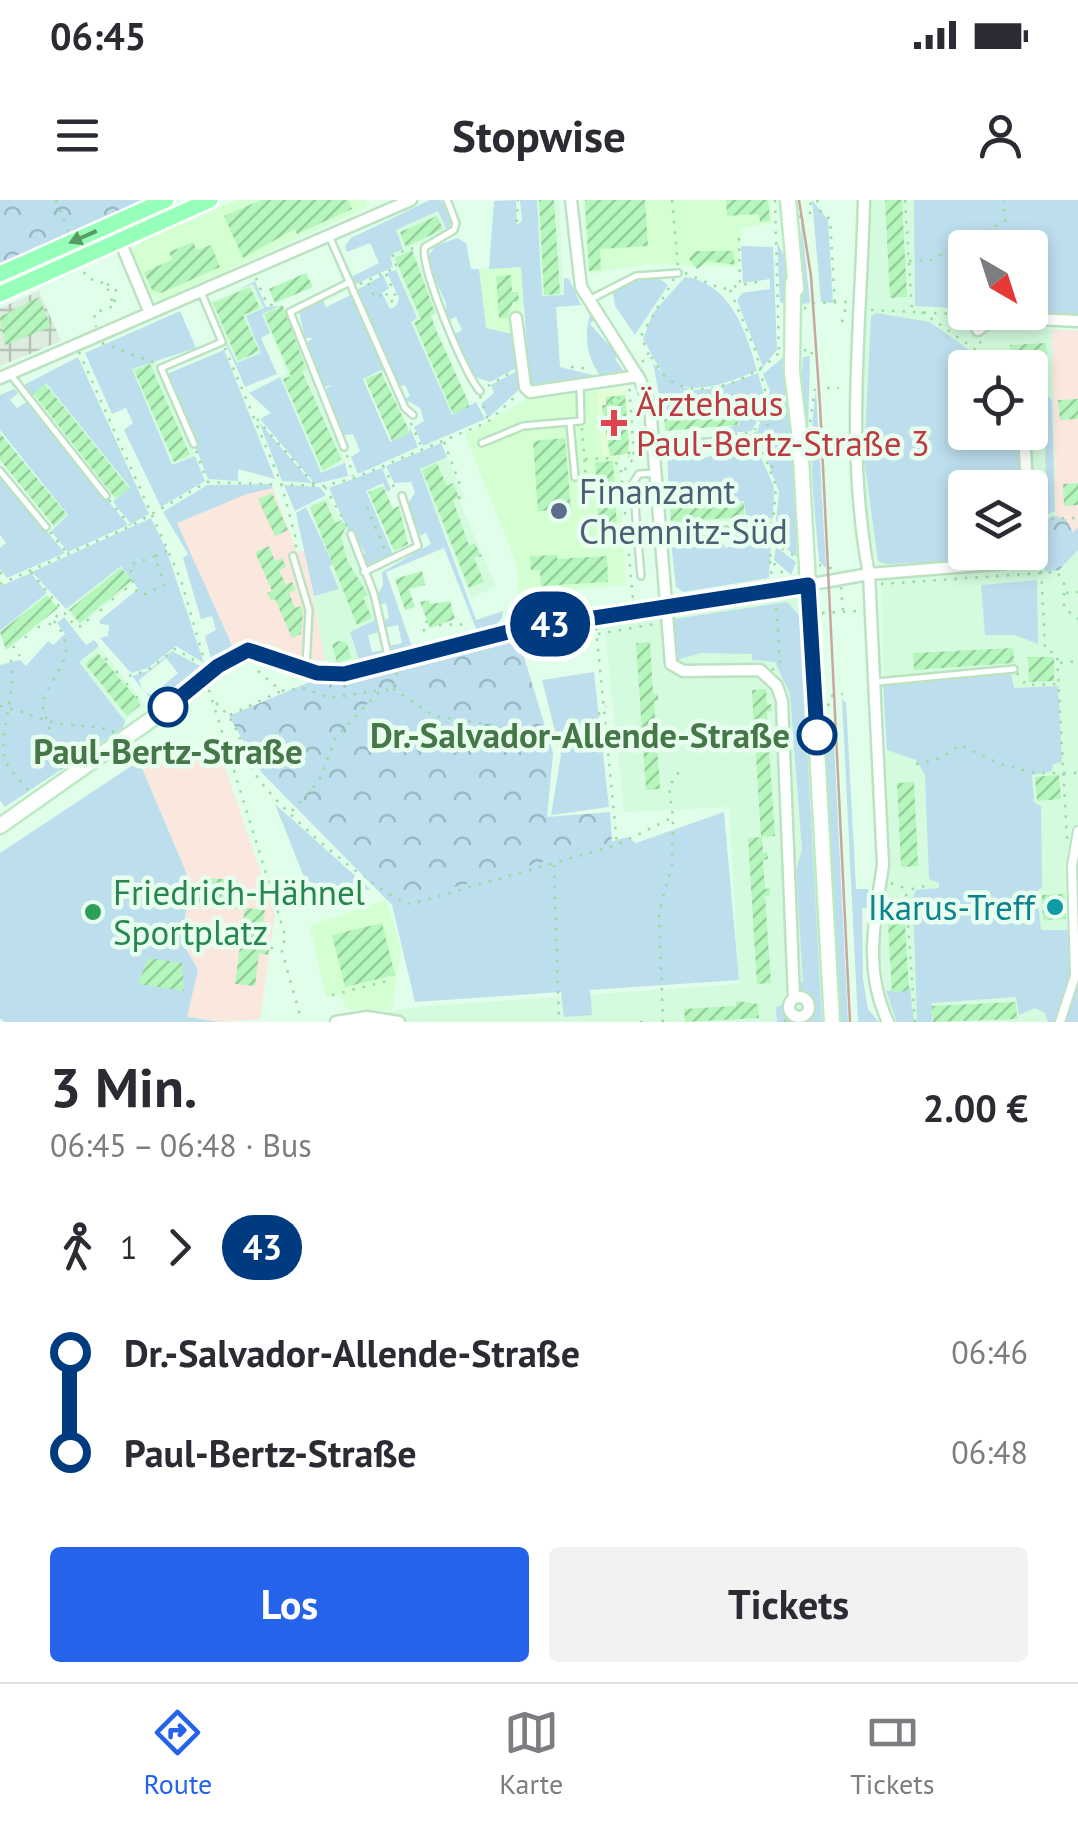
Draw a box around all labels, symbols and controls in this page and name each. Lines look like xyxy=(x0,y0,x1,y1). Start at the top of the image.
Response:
text: 06:45 xyxy=(50,11,146,60)
text: Stopwise xyxy=(452,106,626,164)
icon: menu xyxy=(50,108,105,163)
icon: person xyxy=(973,108,1028,163)
one-way arrow xyxy=(68,229,98,245)
north arrow xyxy=(948,230,1048,330)
map controls xyxy=(948,230,1048,570)
button: locate xyxy=(948,350,1048,450)
place label: Ärztehaus Paul-Bertz-Straße 3 xyxy=(636,380,930,466)
marker: Ärztehaus Paul-Bertz-Straße 3 xyxy=(601,410,627,436)
place label: Finanzamt Chemnitz-Süd xyxy=(579,468,788,554)
button: layers xyxy=(948,470,1048,570)
marker: Finanzamt Chemnitz-Süd xyxy=(548,500,570,522)
line badge: 43 xyxy=(505,592,595,656)
text: 43 xyxy=(530,601,570,647)
marker: Paul-Bertz-Straße xyxy=(149,688,187,726)
place label: Dr.-Salvador-Allende-Straße xyxy=(370,712,790,758)
marker: Dr.-Salvador-Allende-Straße xyxy=(798,716,836,754)
place label: Paul-Bertz-Straße xyxy=(33,728,303,774)
place label: Friedrich-Hähnel Sportplatz xyxy=(113,869,365,955)
place label: Ikarus-Treff xyxy=(868,884,1037,930)
marker: Ikarus-Treff xyxy=(1044,896,1066,918)
marker: Friedrich-Hähnel Sportplatz xyxy=(82,901,104,923)
text: 3 Min. xyxy=(50,1051,197,1122)
text: 2.00 € xyxy=(923,1083,1028,1132)
text: 06:45 – 06:48 · Bus xyxy=(50,1124,312,1166)
icon: walk xyxy=(50,1220,105,1275)
icon: forward xyxy=(152,1220,207,1275)
text: 43 xyxy=(242,1224,282,1270)
text: 1 xyxy=(120,1226,137,1268)
text: Dr.-Salvador-Allende-Straße xyxy=(124,1328,580,1377)
text: 06:46 xyxy=(951,1331,1028,1373)
text: Paul-Bertz-Straße xyxy=(124,1428,417,1477)
text: 06:48 xyxy=(951,1431,1028,1473)
button: Los xyxy=(50,1547,529,1662)
button: Tickets xyxy=(549,1547,1028,1662)
tab: Route xyxy=(143,1705,212,1802)
tab: Karte xyxy=(499,1705,563,1802)
tab: Tickets xyxy=(850,1705,935,1802)

